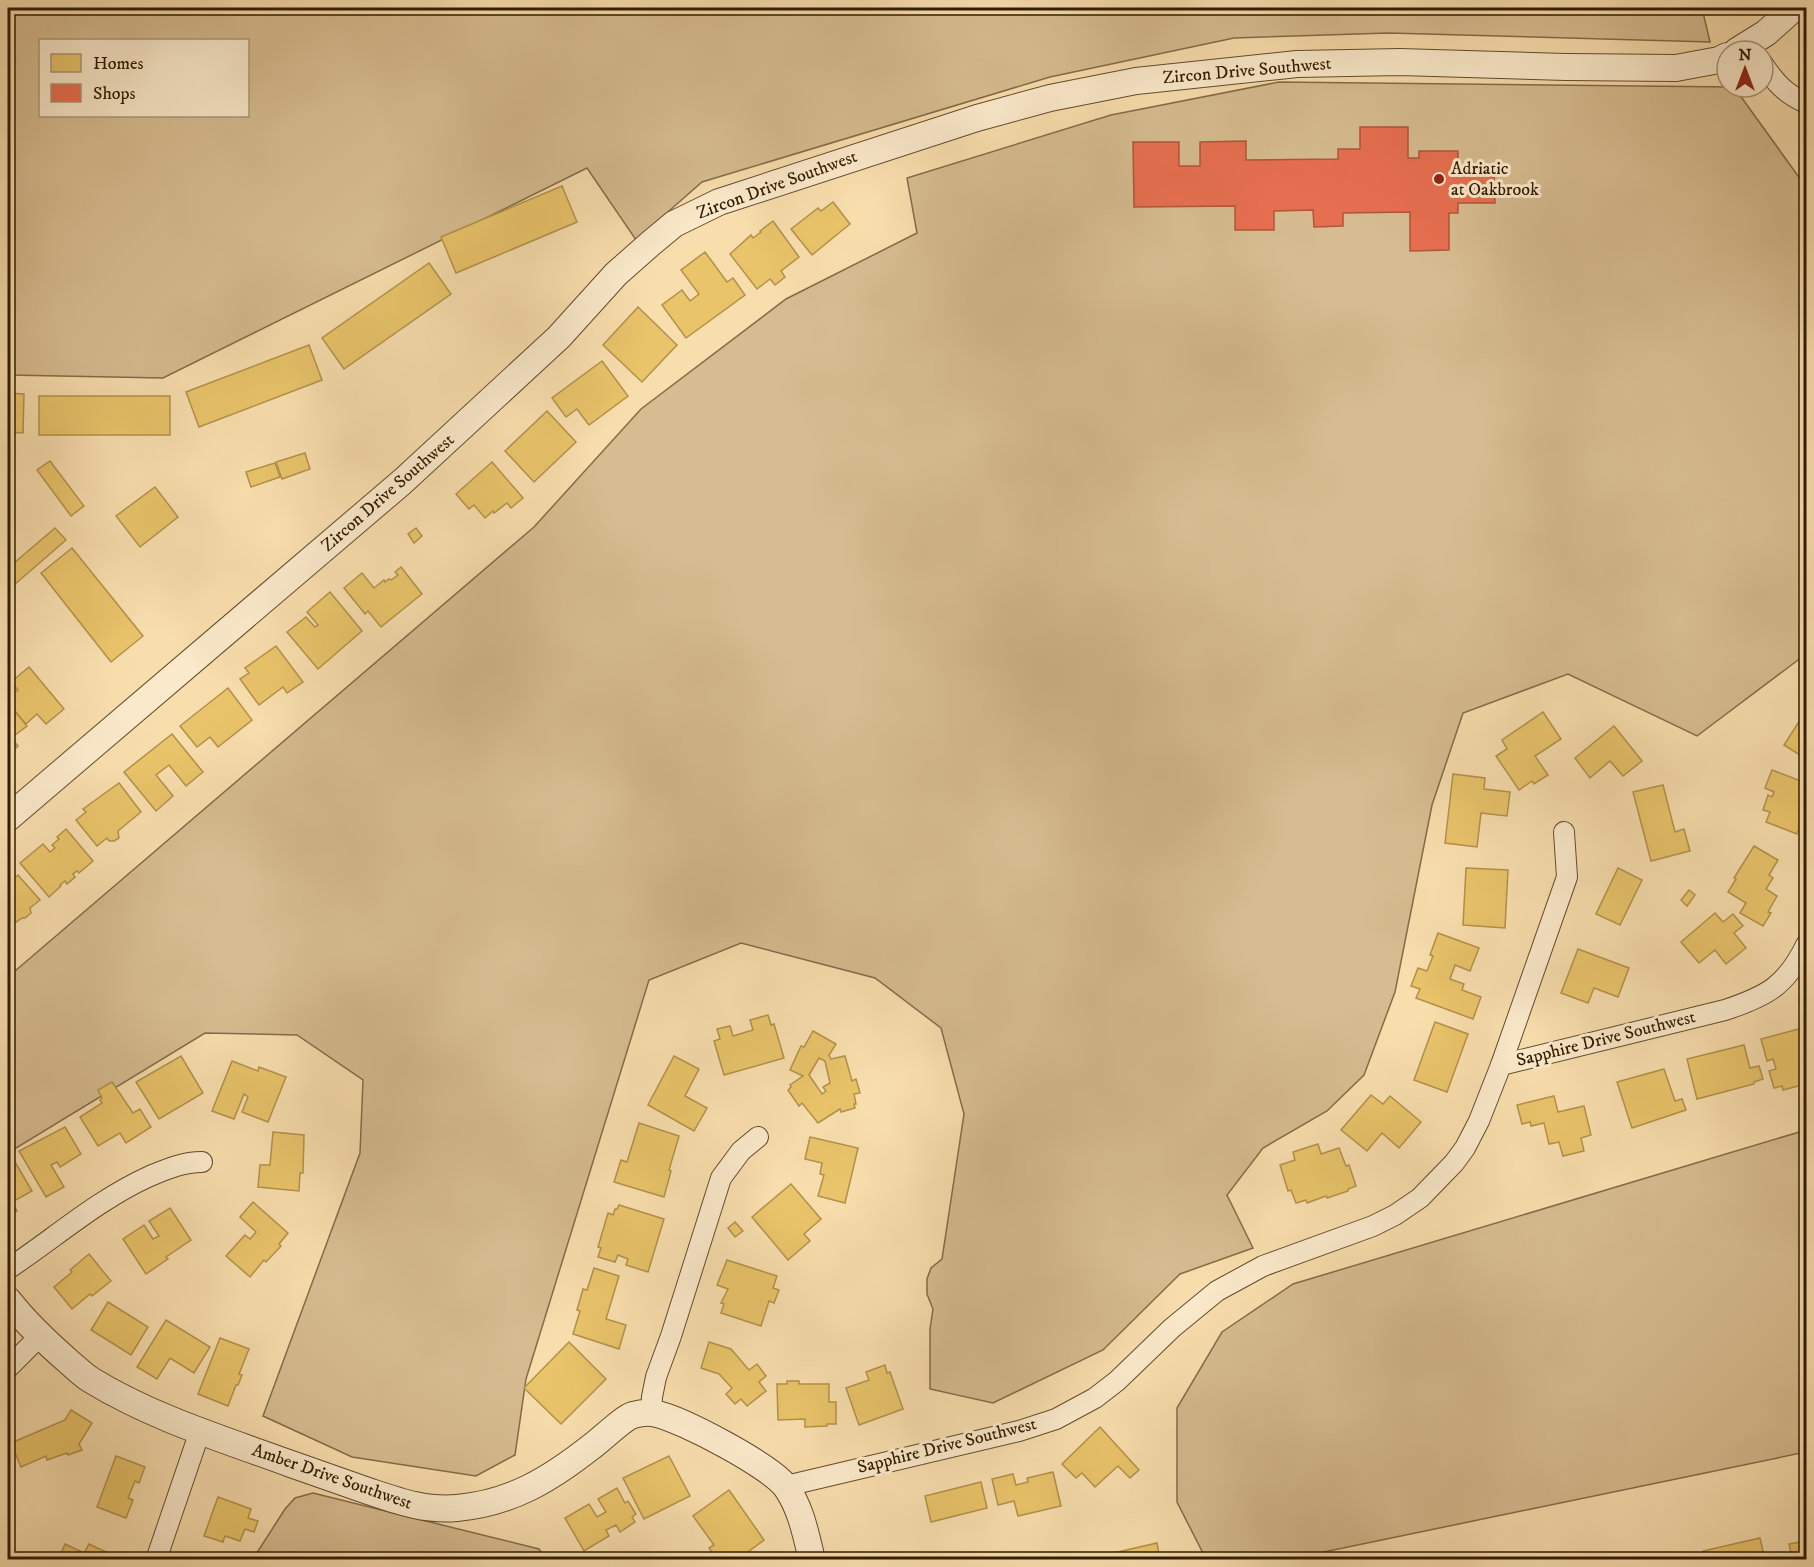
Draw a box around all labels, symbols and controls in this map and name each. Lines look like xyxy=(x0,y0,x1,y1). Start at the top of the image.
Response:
legend xyxy=(39,39,249,117)
north arrow xyxy=(1715,39,1775,99)
text: N xyxy=(1738,45,1752,65)
text: Homes xyxy=(93,53,144,75)
street label: Zircon Drive Southwest xyxy=(1162,53,1332,89)
text: Shops xyxy=(93,83,136,105)
street label: Zircon Drive Southwest xyxy=(694,146,860,224)
place label: Adriatic at Oakbrook xyxy=(1451,158,1539,201)
marker: Adriatic at Oakbrook xyxy=(1432,172,1446,186)
street label: Zircon Drive Southwest xyxy=(317,429,459,557)
street label: Sapphire Drive Southwest xyxy=(1514,1006,1698,1072)
street label: Sapphire Drive Southwest xyxy=(855,1413,1039,1479)
street label: Amber Drive Southwest xyxy=(249,1439,415,1515)

